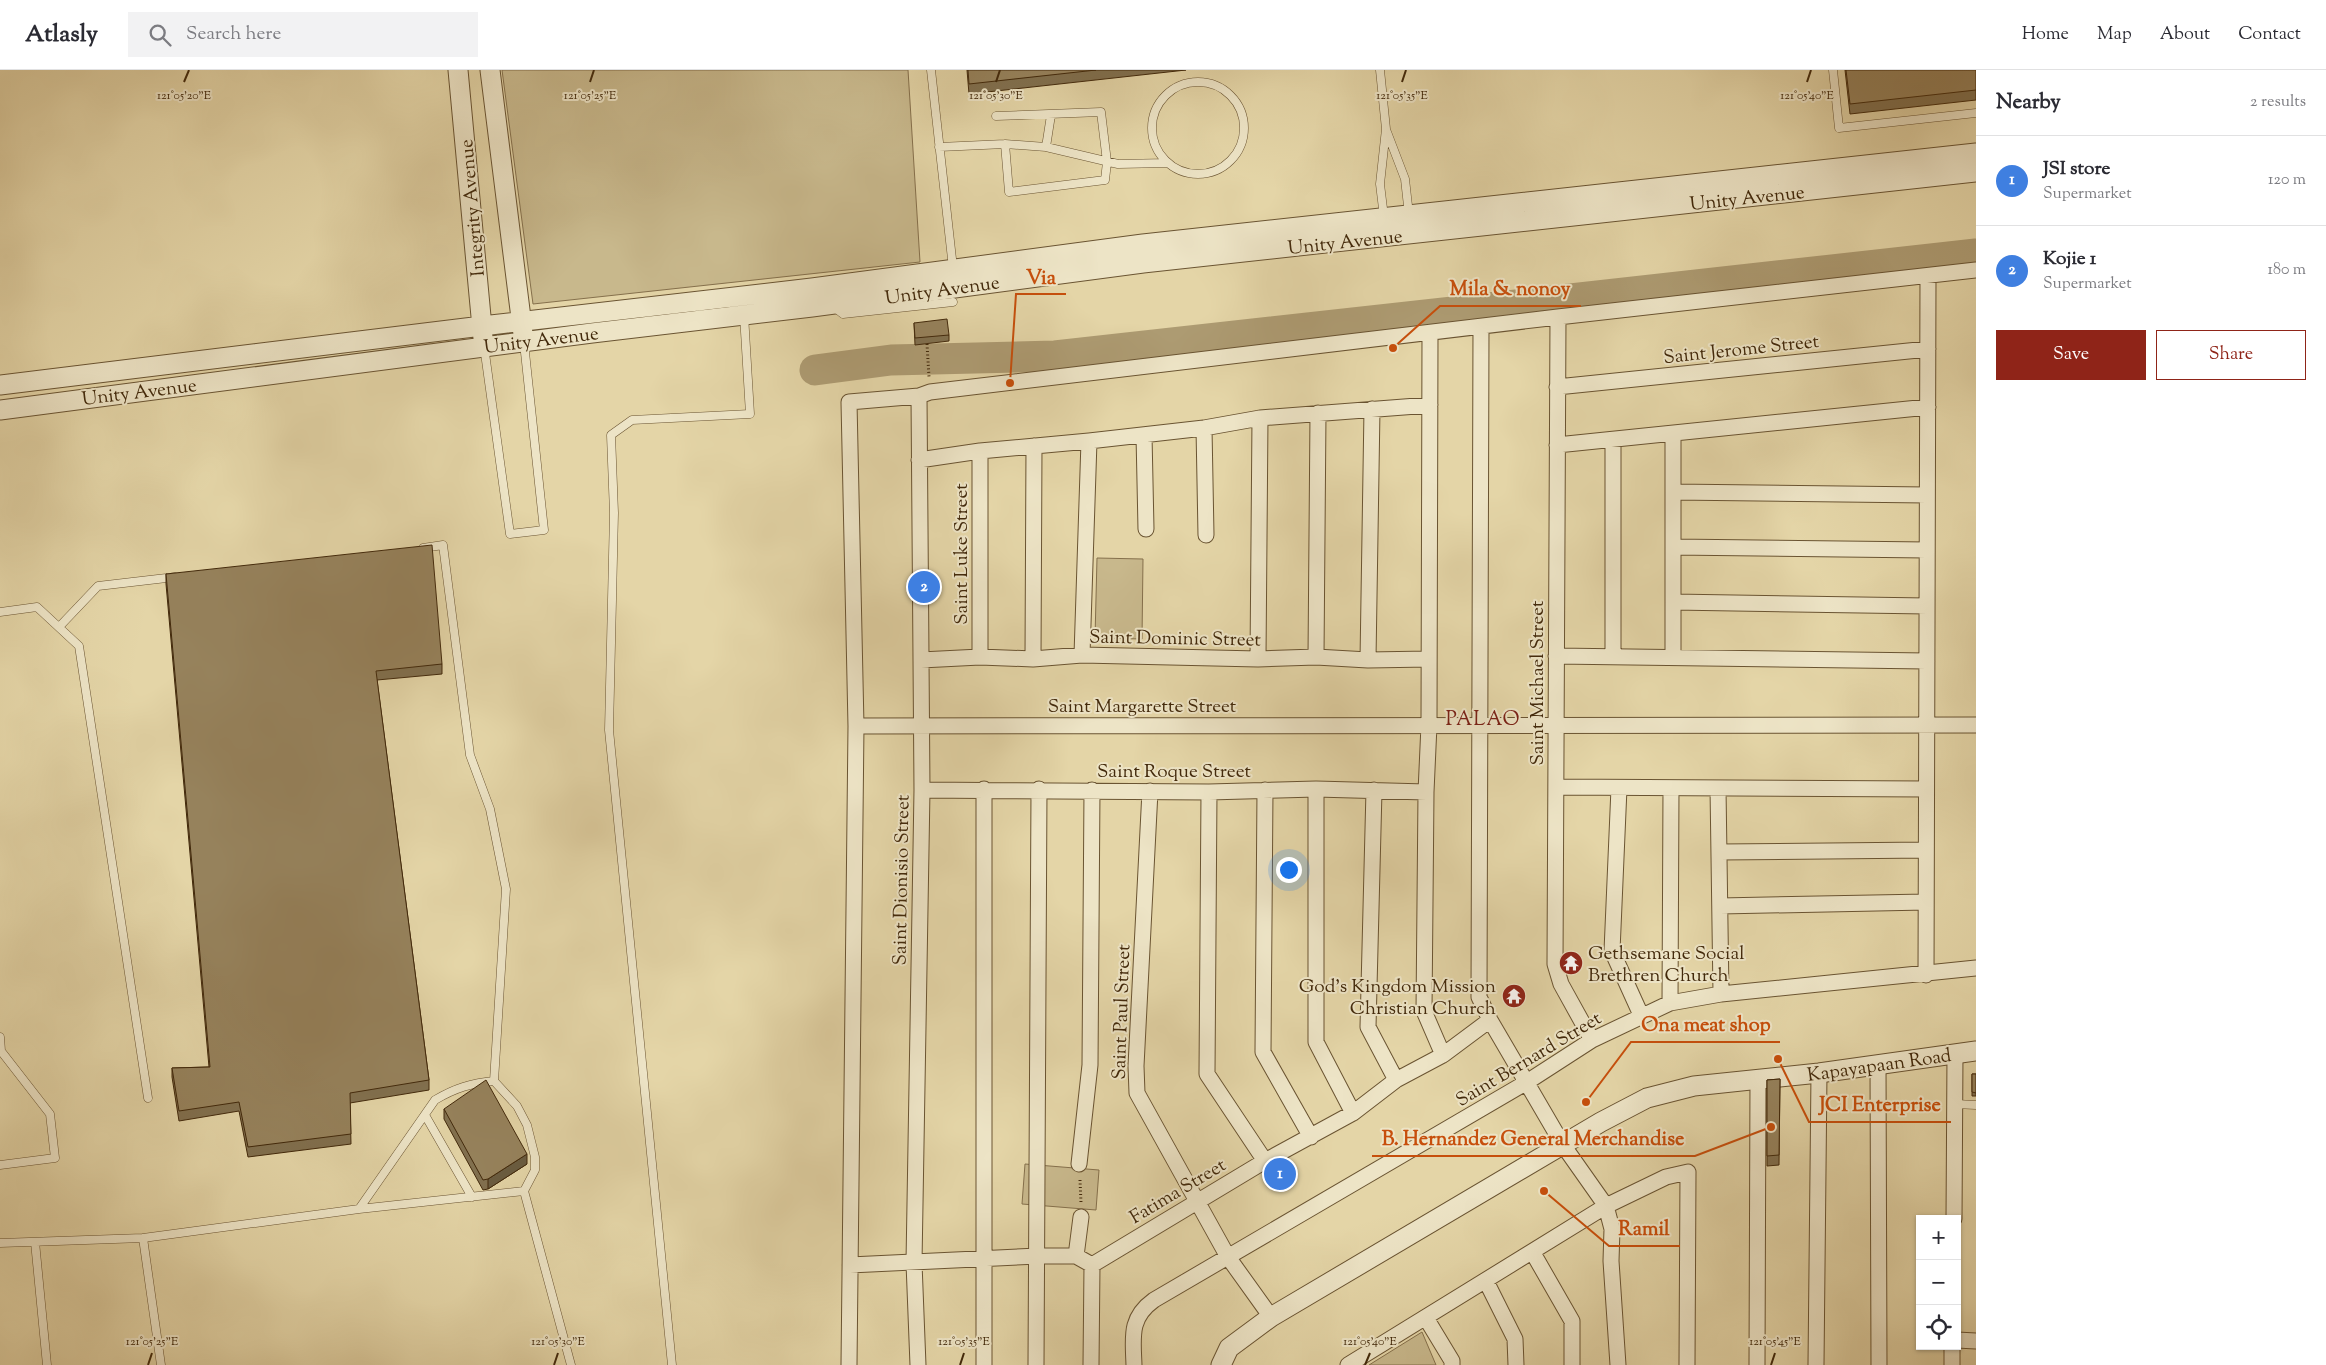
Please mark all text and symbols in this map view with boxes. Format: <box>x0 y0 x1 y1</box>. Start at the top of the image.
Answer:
search box <box>128 12 478 57</box>
text: Atlasly <box>25 18 98 52</box>
icon: search <box>146 21 174 49</box>
text: Search here <box>186 21 281 48</box>
text: Home <box>2022 22 2069 48</box>
text: Map <box>2097 22 2132 48</box>
text: About <box>2160 22 2210 48</box>
text: Contact <box>2238 22 2301 48</box>
text: 121°05'20"E <box>157 87 212 105</box>
text: 121°05'25"E <box>564 87 617 105</box>
text: 121°05'30"E <box>969 87 1023 105</box>
text: 121°05'35"E <box>1376 87 1429 105</box>
text: 121°05'40"E <box>1780 87 1834 105</box>
text: Nearby <box>1996 88 2061 118</box>
text: 2 results <box>2250 91 2306 114</box>
street label: Integrity Avenue <box>454 138 493 278</box>
text: JSI store <box>2043 156 2110 183</box>
text: 1 <box>2009 169 2015 192</box>
text: 120 m <box>2268 169 2306 192</box>
street label: Unity Avenue <box>1688 180 1806 219</box>
text: Supermarket <box>2043 183 2132 206</box>
street label: Unity Avenue <box>1286 224 1404 263</box>
text: Kojie 1 <box>2043 246 2096 273</box>
callout: Via <box>1016 259 1066 294</box>
text: 2 <box>2008 259 2016 282</box>
text: 180 m <box>2267 259 2306 282</box>
text: Via <box>1026 265 1057 294</box>
street label: Unity Avenue <box>883 270 1002 313</box>
callout: Mila & nonoy <box>1440 271 1581 306</box>
text: Supermarket <box>2043 273 2132 296</box>
text: Mila & nonoy <box>1450 276 1570 305</box>
street label: Unity Avenue <box>482 321 600 362</box>
street label: Saint Jerome Street <box>1662 329 1821 372</box>
button: Save <box>1996 330 2146 380</box>
button: Share <box>2156 330 2306 380</box>
street label: Unity Avenue <box>80 373 198 414</box>
street label: Saint Luke Street <box>949 483 976 625</box>
pin: 2 <box>908 568 940 606</box>
street label: Saint Michael Street <box>1525 600 1552 766</box>
street label: Saint Dominic Street <box>1089 625 1262 655</box>
street label: Saint Margarette Street <box>1048 694 1237 721</box>
district label: PALAO <box>1445 706 1521 735</box>
street label: Saint Roque Street <box>1097 759 1251 786</box>
street label: Saint Dionisio Street <box>888 794 917 966</box>
your location <box>1276 857 1302 883</box>
place label: Gethsemane Social Brethren Church <box>1588 941 1744 990</box>
street label: Saint Paul Street <box>1107 943 1138 1080</box>
temple icon: Gethsemane Social Brethren Church <box>1558 950 1584 976</box>
place label: God's Kingdom Mission Christian Church <box>1299 974 1496 1023</box>
temple icon: God's Kingdom Mission Christian Church <box>1501 983 1527 1009</box>
street label: Saint Bernard Street <box>1451 1006 1608 1114</box>
callout: Ona meat shop <box>1631 1007 1780 1042</box>
text: Ona meat shop <box>1641 1012 1771 1041</box>
street label: Kapayapaan Road <box>1805 1043 1954 1090</box>
callout: JCI Enterprise <box>1809 1087 1951 1122</box>
text: JCI Enterprise <box>1817 1092 1941 1121</box>
callout: B. Hernandez General Merchandise <box>1372 1121 1695 1156</box>
text: B. Hernandez General Merchandise <box>1382 1126 1684 1155</box>
street label: Fatima Street <box>1125 1152 1232 1232</box>
pin: 1 <box>1264 1155 1296 1193</box>
callout: Ramil <box>1609 1211 1680 1246</box>
map controls <box>1916 1215 1961 1350</box>
button: + <box>1916 1215 1961 1260</box>
text: Ramil <box>1618 1216 1670 1245</box>
button: − <box>1916 1260 1961 1305</box>
button: locate <box>1916 1305 1961 1350</box>
text: 121°05'25"E <box>126 1333 179 1351</box>
text: 121°05'30"E <box>531 1333 585 1351</box>
text: 121°05'35"E <box>938 1333 991 1351</box>
text: 121°05'40"E <box>1343 1333 1397 1351</box>
text: 121°05'45"E <box>1749 1333 1802 1351</box>

